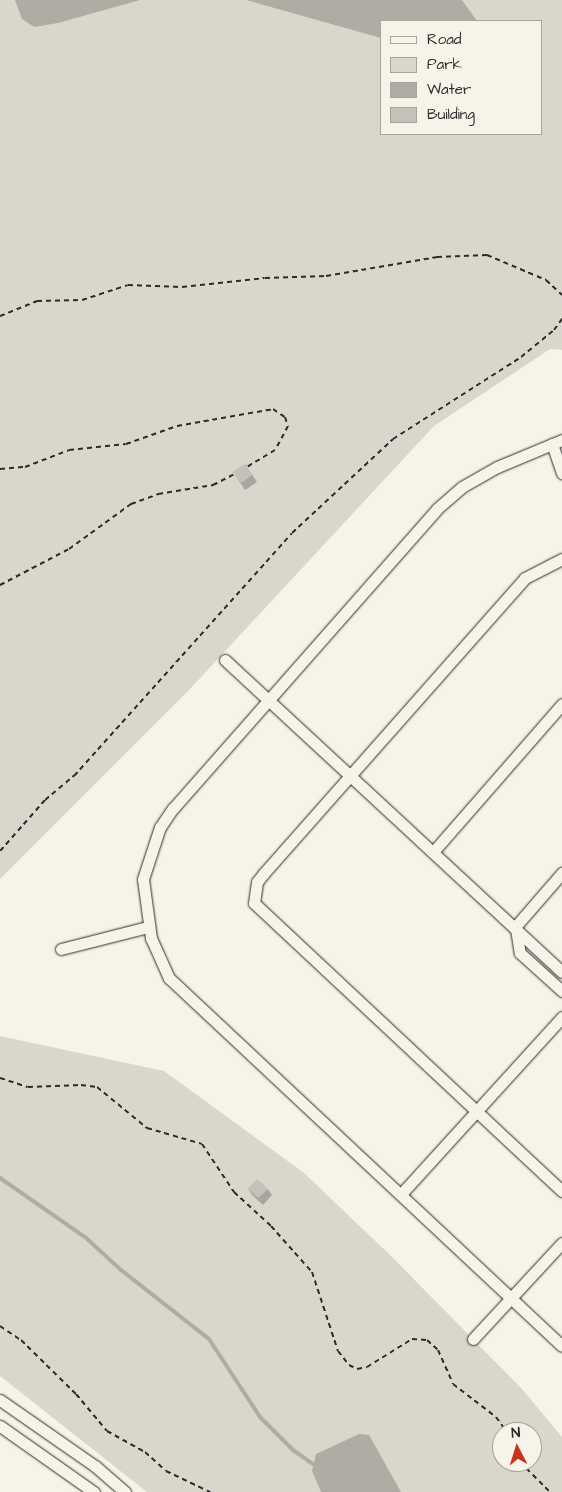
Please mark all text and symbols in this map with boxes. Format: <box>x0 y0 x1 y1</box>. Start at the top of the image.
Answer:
legend <box>380 20 542 135</box>
text: Road <box>427 29 461 50</box>
text: Park <box>427 54 462 75</box>
text: Water <box>427 79 471 100</box>
text: Building <box>427 104 475 125</box>
north arrow <box>492 1422 542 1472</box>
text: N <box>511 1423 521 1443</box>

